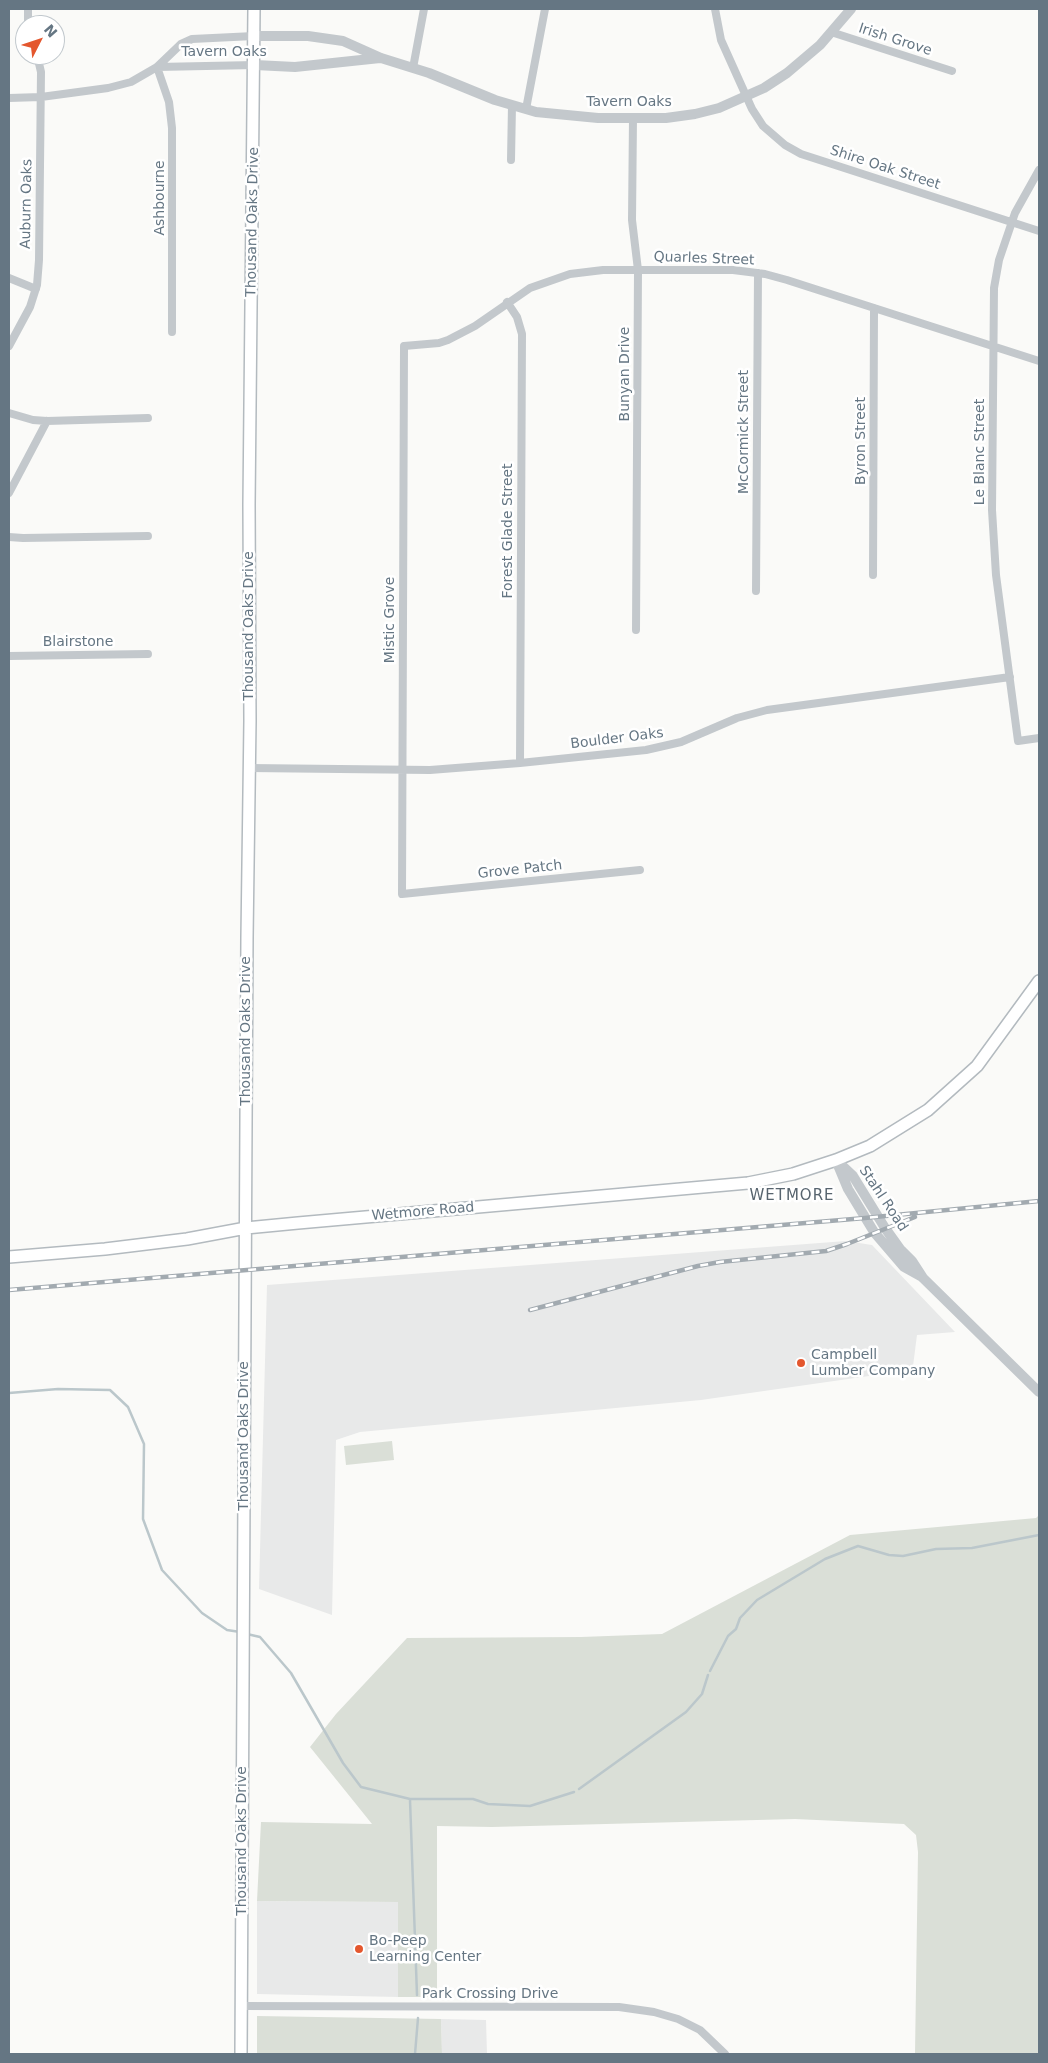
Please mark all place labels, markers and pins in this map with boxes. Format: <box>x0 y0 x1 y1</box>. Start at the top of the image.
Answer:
place label: Campbell Lumber Company <box>811 1347 935 1380</box>
marker: Campbell Lumber Company <box>795 1357 807 1369</box>
place label: Bo-Peep Learning Center <box>369 1933 481 1965</box>
marker: Bo-Peep Learning Center <box>353 1943 365 1955</box>

